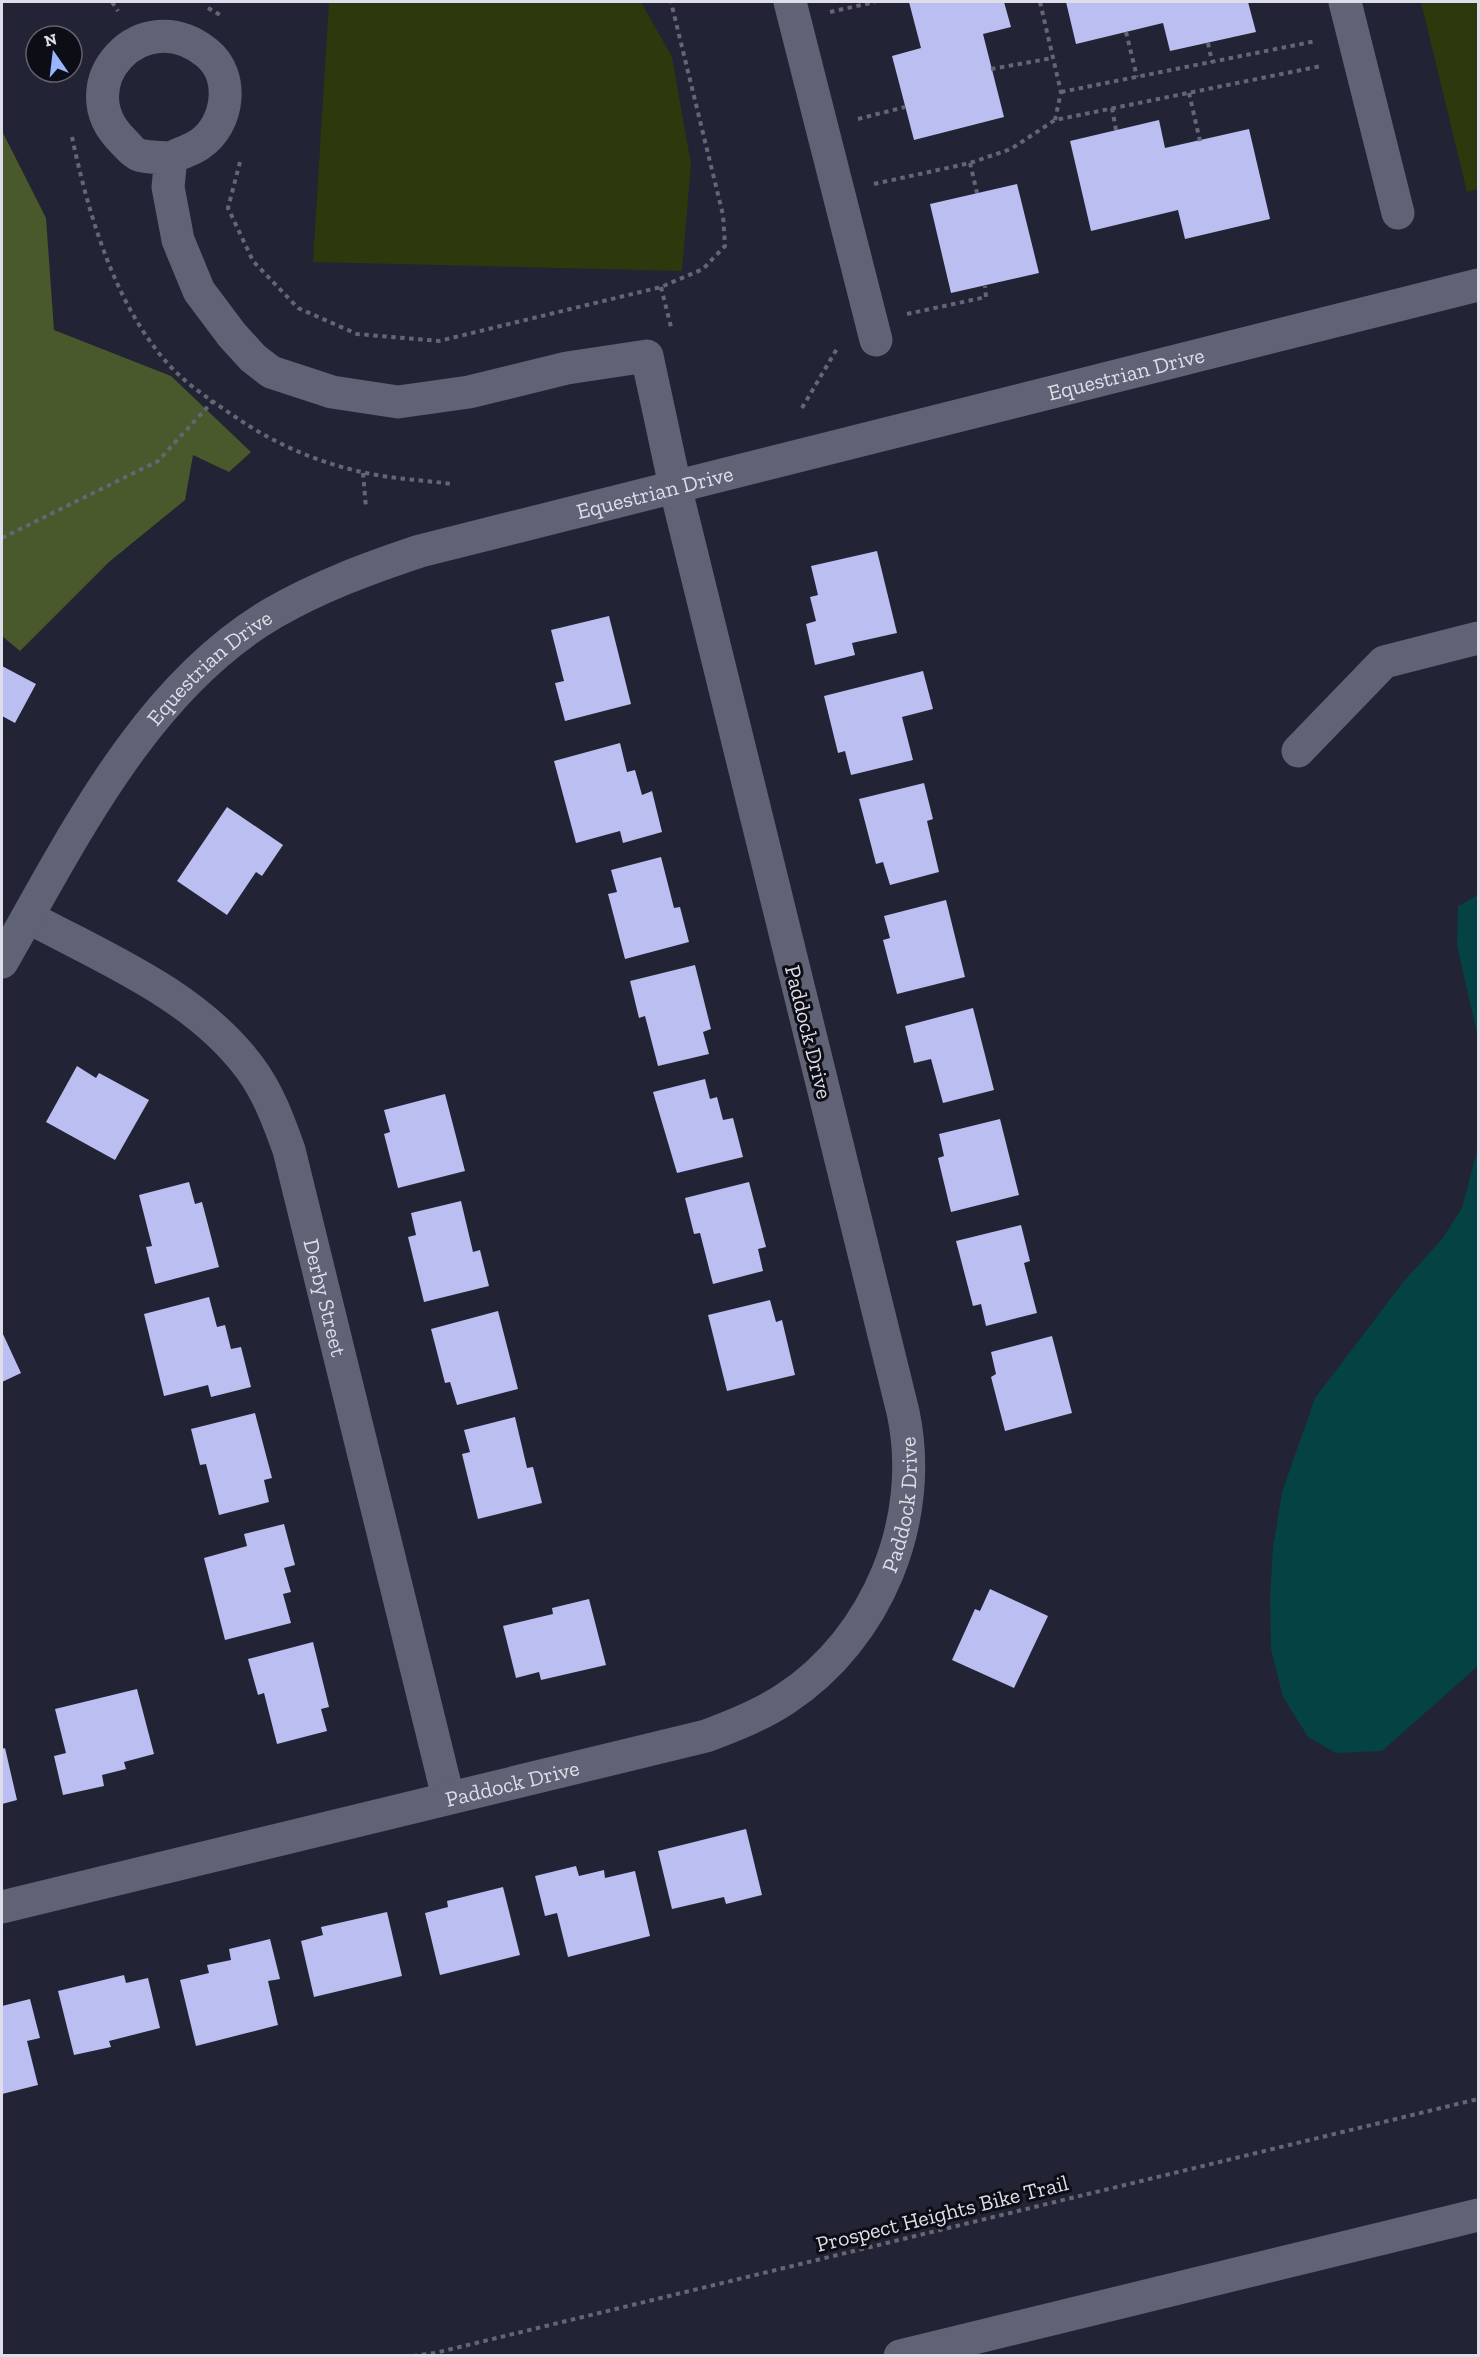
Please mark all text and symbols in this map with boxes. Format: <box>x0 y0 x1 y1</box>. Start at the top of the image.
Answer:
north arrow <box>24 24 84 84</box>
text: N <box>42 29 59 51</box>
street label: Equestrian Drive <box>1045 341 1207 407</box>
street label: Equestrian Drive <box>574 460 736 525</box>
street label: Equestrian Drive <box>141 604 277 731</box>
street label: Paddock Drive <box>779 962 838 1102</box>
street label: Derby Street <box>297 1236 352 1360</box>
street label: Paddock Drive <box>876 1436 923 1576</box>
street label: Paddock Drive <box>443 1754 582 1813</box>
street label: Prospect Heights Bike Trail <box>813 2169 1071 2258</box>

